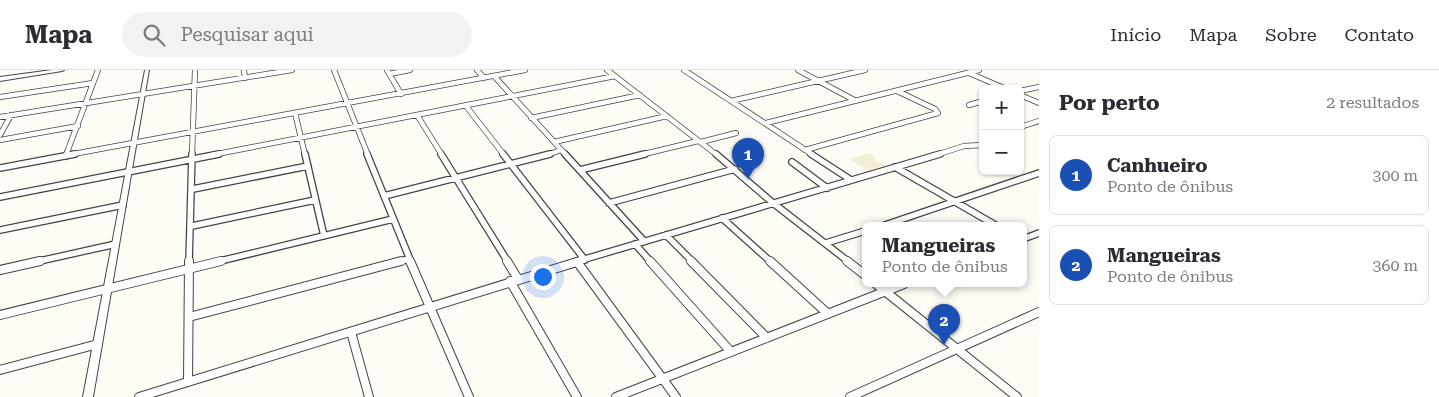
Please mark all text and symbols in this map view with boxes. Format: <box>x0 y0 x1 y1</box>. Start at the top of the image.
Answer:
search box <box>122 12 472 57</box>
text: Mapa <box>25 21 92 49</box>
icon: search <box>140 21 168 49</box>
text: Pesquisar aqui <box>180 23 314 46</box>
text: Início <box>1110 24 1161 45</box>
text: Mapa <box>1189 24 1237 45</box>
text: Sobre <box>1265 24 1317 45</box>
text: Contato <box>1345 24 1414 45</box>
map controls <box>979 85 1024 175</box>
button: + <box>979 85 1024 130</box>
text: Por perto <box>1059 91 1160 115</box>
text: 2 resultados <box>1326 93 1419 112</box>
button: − <box>979 130 1024 175</box>
pin: 1 <box>732 138 764 179</box>
text: Canhueiro <box>1107 154 1208 177</box>
text: 1 <box>1072 166 1080 185</box>
text: 300 m <box>1372 166 1418 185</box>
text: Ponto de ônibus <box>1107 177 1233 196</box>
popup <box>862 222 1027 287</box>
text: Mangueiras <box>881 234 995 257</box>
text: Mangueiras <box>1107 244 1221 267</box>
text: 2 <box>1072 256 1080 275</box>
text: 360 m <box>1372 256 1418 275</box>
text: Ponto de ônibus <box>881 257 1008 276</box>
your location <box>530 264 556 290</box>
text: Ponto de ônibus <box>1107 267 1233 286</box>
pin: 2 <box>928 304 960 345</box>

